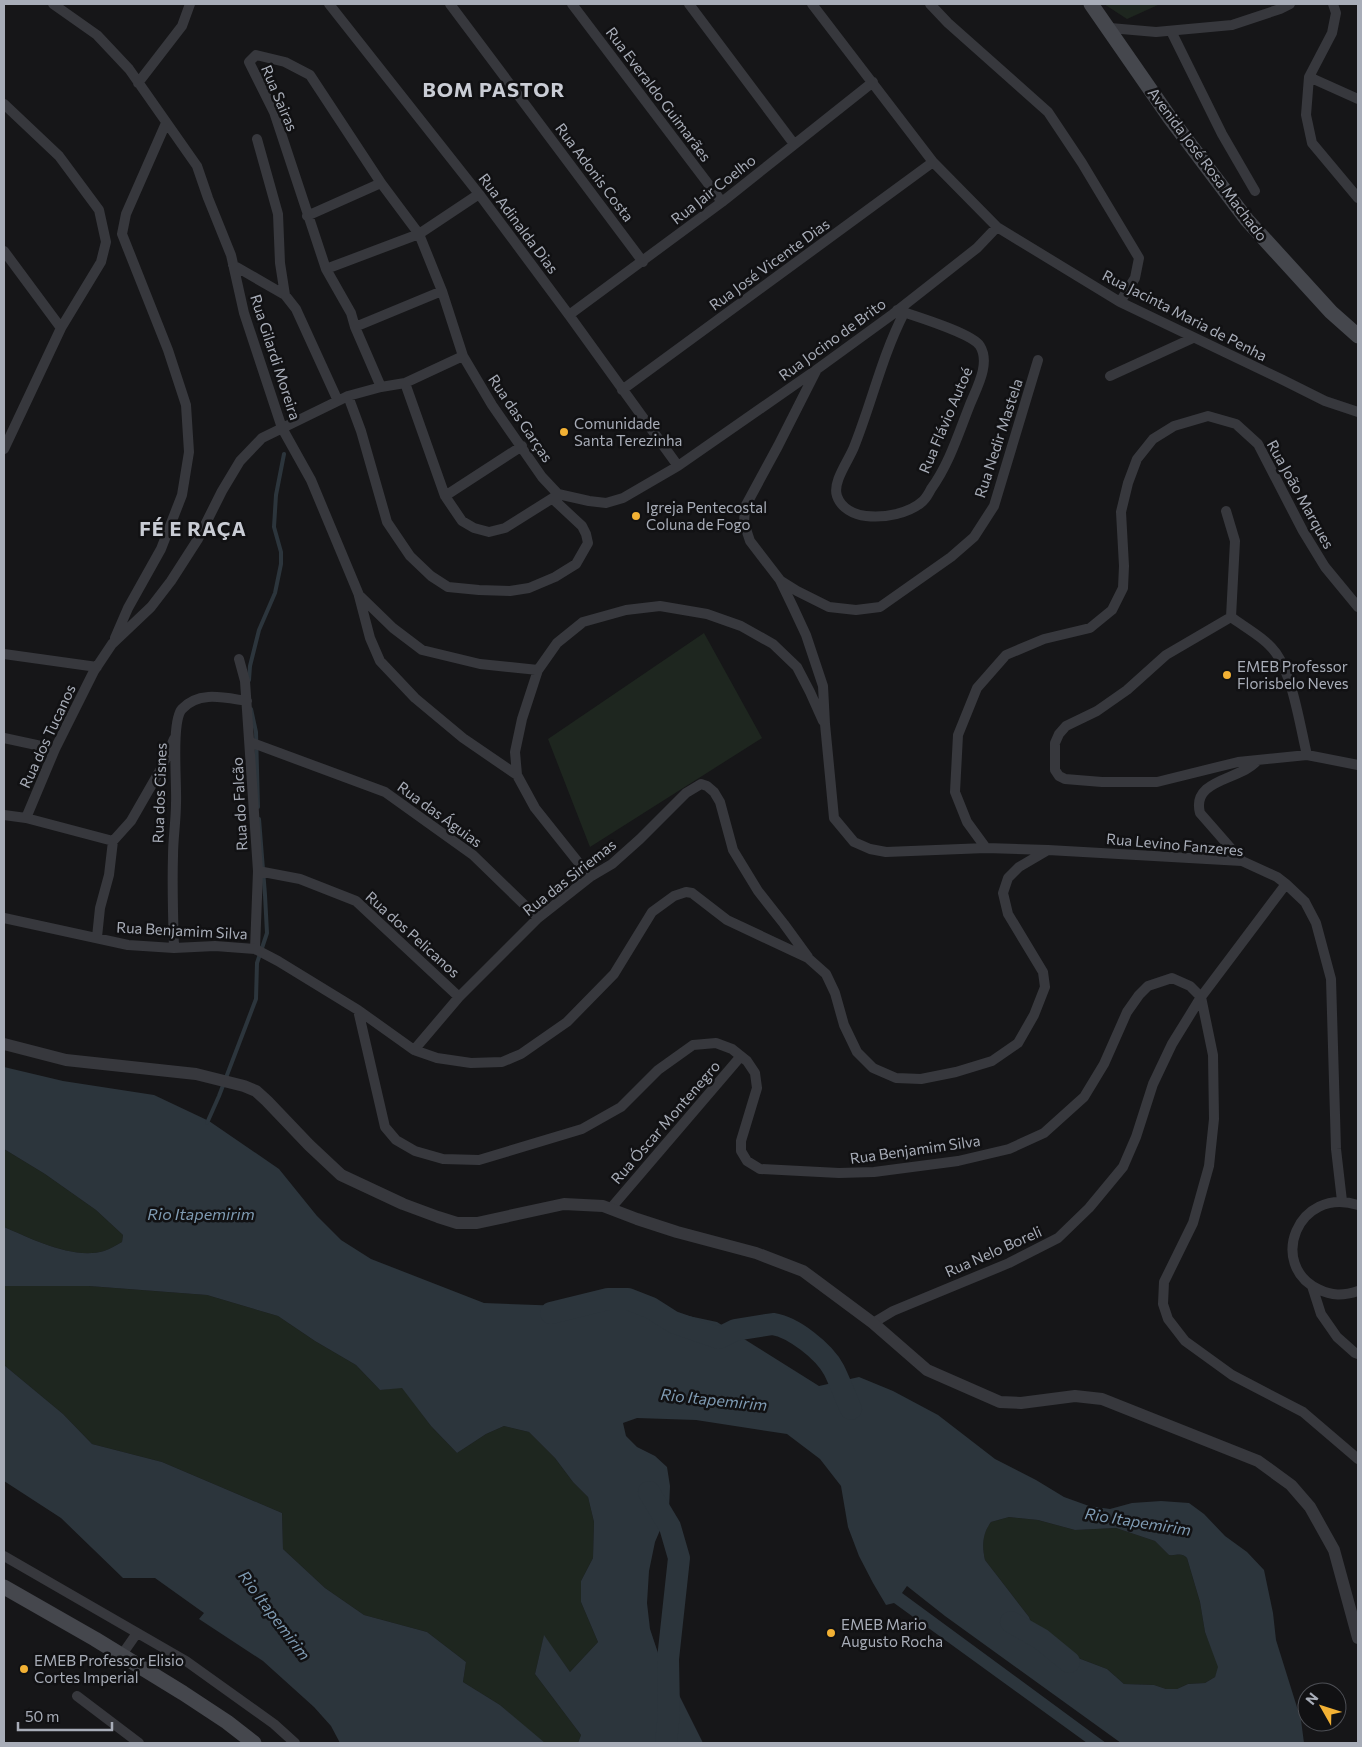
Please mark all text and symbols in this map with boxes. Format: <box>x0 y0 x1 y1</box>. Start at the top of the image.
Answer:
street label: Rua Everaldo Guimarães <box>603 23 716 165</box>
street label: Rua Sairas <box>258 62 302 134</box>
district label: BOM PASTOR <box>423 77 565 101</box>
street label: Avenida José Rosa Machado <box>1144 84 1272 244</box>
street label: Rua Adonis Costa <box>552 119 638 225</box>
street label: Rua Jair Coelho <box>667 150 759 228</box>
street label: Rua Adinalda Dias <box>475 169 563 277</box>
street label: Rua José Vicente Dias <box>705 214 833 314</box>
street label: Rua Jacinta Maria de Penha <box>1100 266 1270 364</box>
street label: Rua Gilardi Moreira <box>247 292 305 422</box>
street label: Rua Jocino de Brito <box>775 294 889 384</box>
street label: Rua Flávio Autoé <box>914 364 976 476</box>
street label: Rua das Garças <box>485 371 557 465</box>
street label: Rua Nedir Mastela <box>970 376 1026 500</box>
place label: Comunidade Santa Terezinha <box>574 414 682 449</box>
marker: Comunidade Santa Terezinha <box>558 426 570 438</box>
street label: Rua João Marques <box>1264 436 1338 552</box>
place label: Igreja Pentecostal Coluna de Fogo <box>646 498 767 533</box>
marker: Igreja Pentecostal Coluna de Fogo <box>630 510 642 522</box>
district label: FÉ E RAÇA <box>139 516 247 540</box>
place label: EMEB Professor Florisbelo Neves <box>1237 657 1349 692</box>
marker: EMEB Professor Florisbelo Neves <box>1221 669 1233 681</box>
street label: Rua dos Tucanos <box>15 681 79 791</box>
street label: Rua dos Cisnes <box>148 742 170 844</box>
street label: Rua do Falcão <box>228 757 250 851</box>
street label: Rua das Águias <box>394 776 487 851</box>
street label: Rua Levino Fanzeres <box>1106 829 1245 859</box>
street label: Rua das Siriemas <box>519 835 619 919</box>
street label: Rua dos Pelicanos <box>362 887 464 981</box>
street label: Rua Benjamim Silva <box>116 918 248 942</box>
street label: Rua Óscar Montenegro <box>606 1056 723 1187</box>
street label: Rua Benjamim Silva <box>849 1131 981 1167</box>
water label: Rio Itapemirim <box>147 1204 255 1223</box>
street label: Rua Nelo Boreli <box>942 1222 1044 1280</box>
water label: Rio Itapemirim <box>660 1384 768 1414</box>
water label: Rio Itapemirim <box>1084 1503 1193 1539</box>
water label: Rio Itapemirim <box>235 1566 315 1664</box>
place label: EMEB Mario Augusto Rocha <box>841 1615 943 1650</box>
marker: EMEB Mario Augusto Rocha <box>825 1627 837 1639</box>
place label: EMEB Professor Elisio Cortes Imperial <box>34 1651 184 1686</box>
marker: EMEB Professor Elisio Cortes Imperial <box>18 1663 30 1675</box>
north arrow <box>1297 1682 1347 1732</box>
text: N <box>1302 1689 1321 1708</box>
scale bar <box>18 1700 111 1732</box>
text: 50 m <box>25 1707 59 1725</box>

